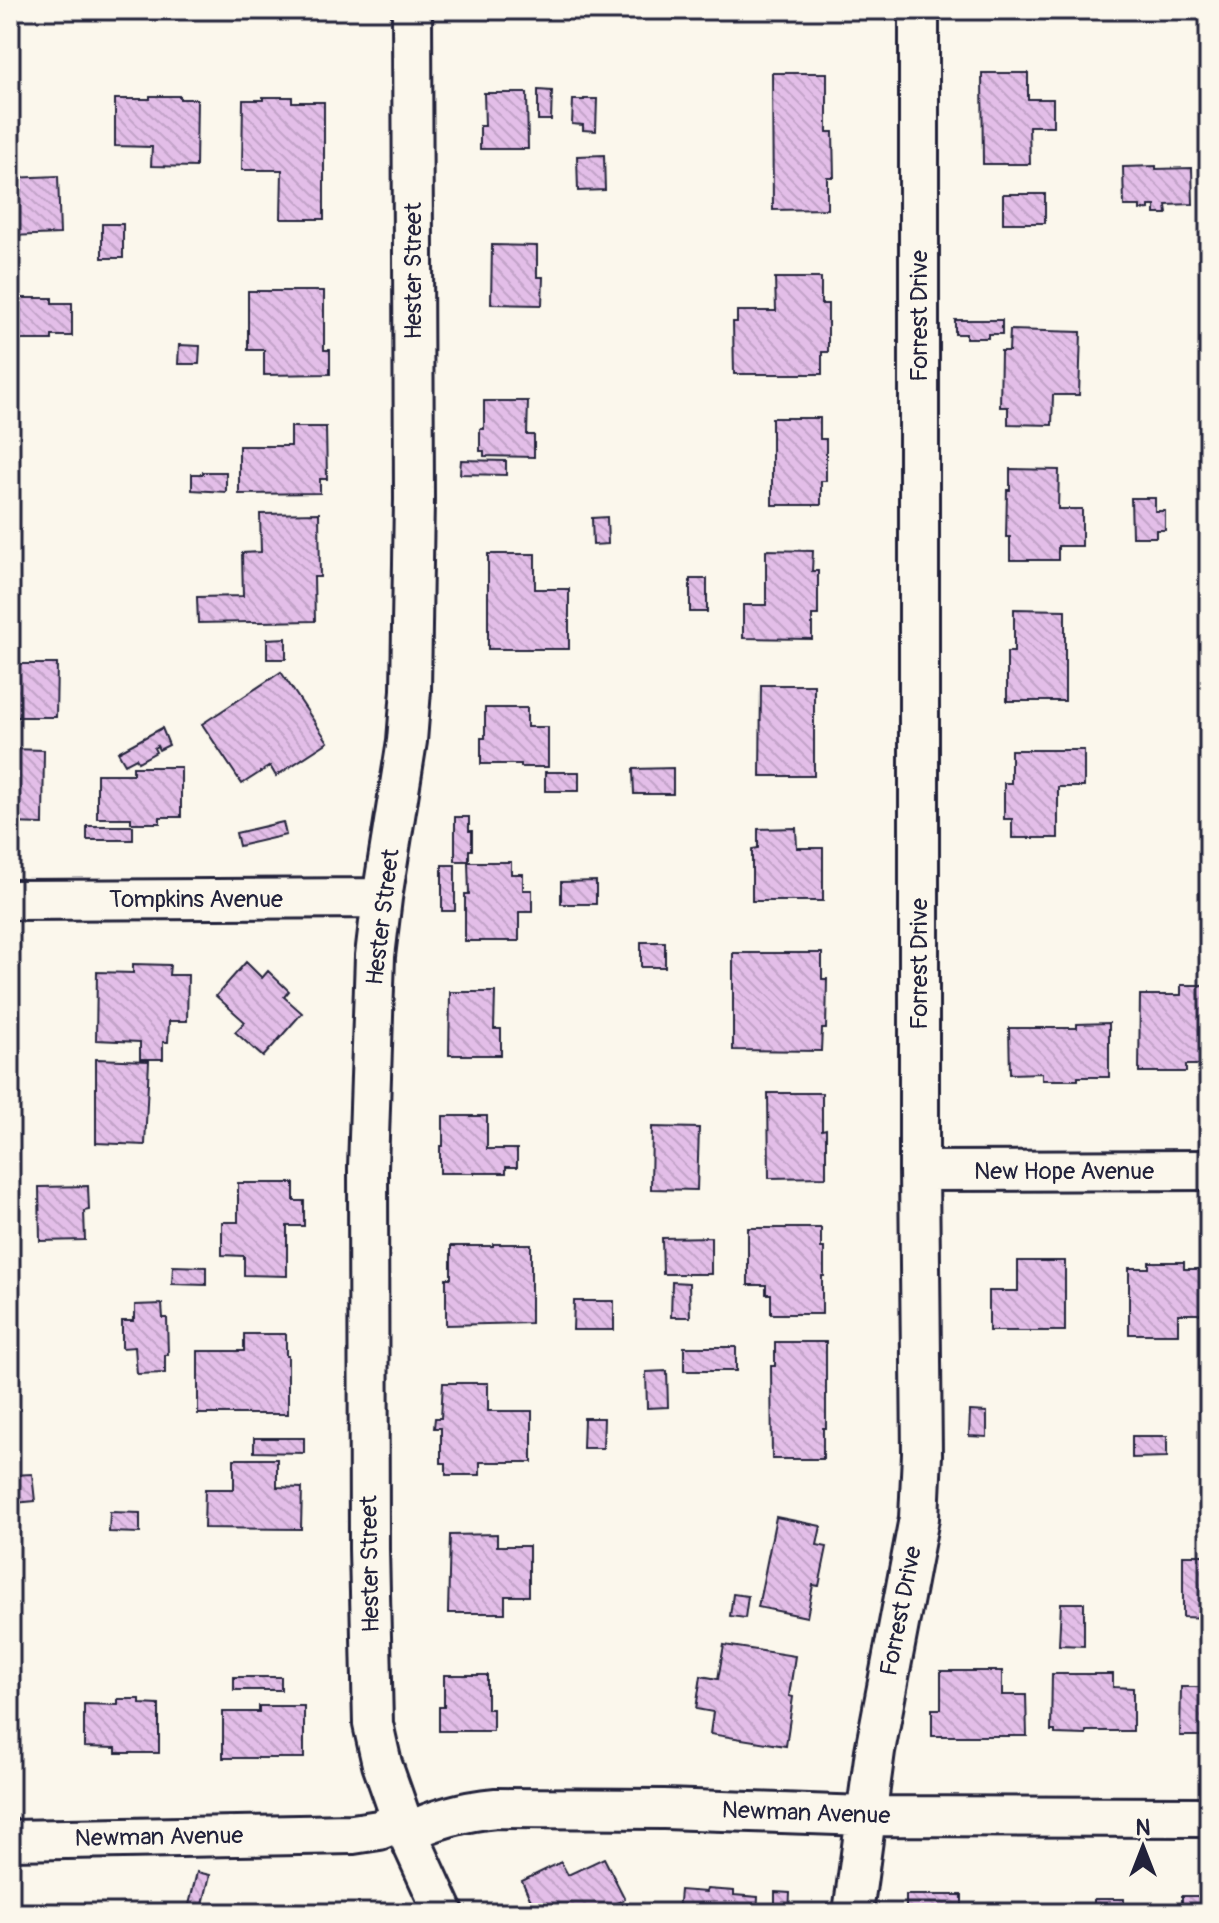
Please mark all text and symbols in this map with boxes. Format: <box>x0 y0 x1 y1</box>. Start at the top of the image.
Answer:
street label: Hester Street <box>399 202 428 340</box>
street label: Forrest Drive <box>905 250 934 382</box>
street label: Hester Street <box>360 847 406 987</box>
street label: Tompkins Avenue <box>109 885 283 914</box>
street label: Forrest Drive <box>905 898 934 1030</box>
street label: New Hope Avenue <box>974 1157 1154 1186</box>
street label: Hester Street <box>354 1495 386 1633</box>
street label: Forrest Drive <box>874 1544 928 1678</box>
street label: Newman Avenue <box>721 1796 891 1830</box>
north arrow <box>1103 1807 1183 1887</box>
text: N <box>1136 1814 1151 1842</box>
street label: Newman Avenue <box>74 1821 244 1853</box>

